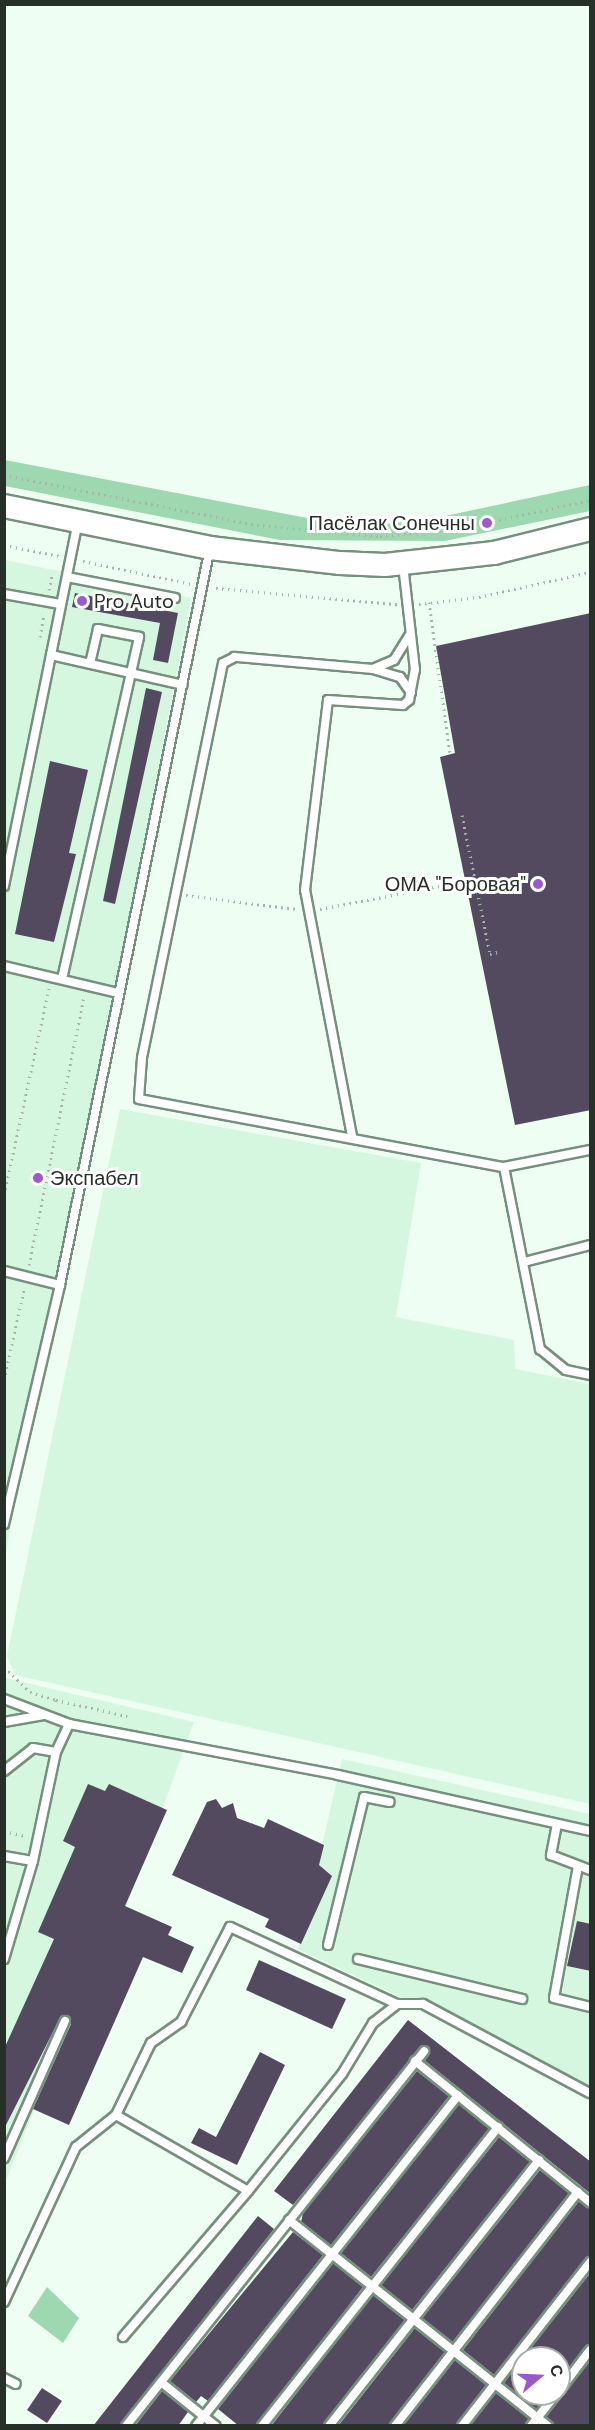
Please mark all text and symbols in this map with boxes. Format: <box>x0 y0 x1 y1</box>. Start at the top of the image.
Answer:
place label: Пасёлак Сонечны <box>309 511 475 535</box>
marker: Пасёлак Сонечны <box>480 516 494 530</box>
place label: Pro Auto <box>94 589 174 613</box>
marker: Pro Auto <box>75 594 89 608</box>
place label: ОМА "Боровая" <box>385 872 526 896</box>
marker: ОМА "Боровая" <box>531 877 545 891</box>
place label: Экспабел <box>50 1166 139 1190</box>
marker: Экспабел <box>31 1171 45 1185</box>
north arrow <box>511 2346 571 2406</box>
text: С <box>545 2362 568 2380</box>

